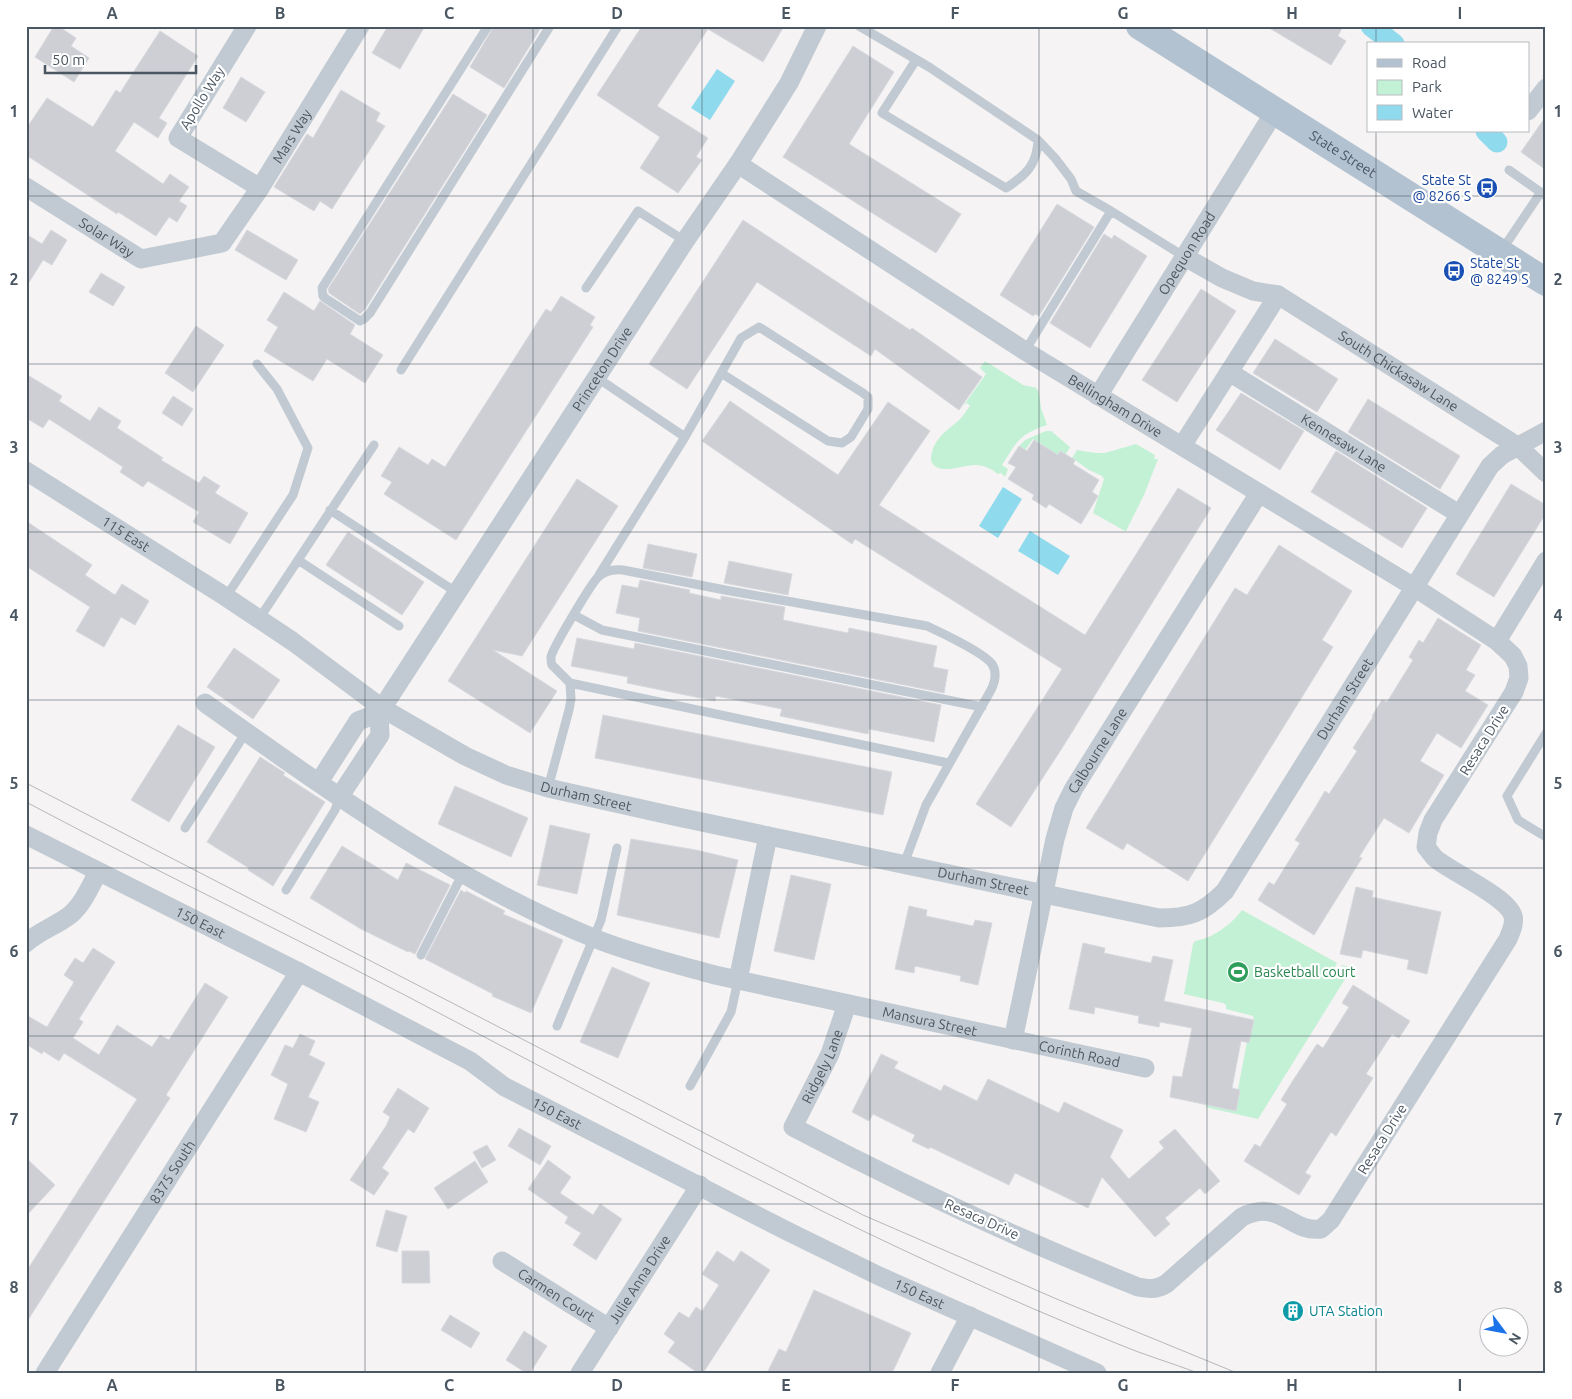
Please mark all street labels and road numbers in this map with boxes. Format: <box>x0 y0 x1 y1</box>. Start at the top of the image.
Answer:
street label: Apollo Way <box>176 64 228 132</box>
street label: Mars Way <box>269 106 315 166</box>
street label: State Street <box>1307 127 1380 181</box>
street label: Opequon Road <box>1155 209 1218 298</box>
street label: Solar Way <box>76 214 137 261</box>
street label: Princeton Drive <box>569 324 635 414</box>
street label: South Chickasaw Lane <box>1336 327 1461 415</box>
street label: Bellingham Drive <box>1065 371 1165 440</box>
street label: Kennesaw Lane <box>1298 411 1389 475</box>
street label: 115 East <box>99 513 153 555</box>
street label: Durham Street <box>1313 655 1376 743</box>
street label: Resaca Drive <box>1456 702 1512 778</box>
street label: Calbourne Lane <box>1065 705 1130 796</box>
street label: Durham Street <box>539 778 634 815</box>
street label: Durham Street <box>936 864 1031 899</box>
street label: 150 East <box>173 903 228 942</box>
street label: Mansura Street <box>881 1003 979 1040</box>
street label: Ridgely Lane <box>798 1027 846 1106</box>
street label: Corinth Road <box>1037 1037 1121 1070</box>
street label: 150 East <box>529 1094 585 1133</box>
street label: Resaca Drive <box>1354 1101 1410 1177</box>
street label: 8375 South <box>146 1137 198 1207</box>
street label: Resaca Drive <box>942 1195 1022 1243</box>
street label: Julie Anna Drive <box>606 1232 674 1327</box>
street label: Carmen Court <box>515 1265 598 1325</box>
street label: 150 East <box>892 1276 947 1312</box>

